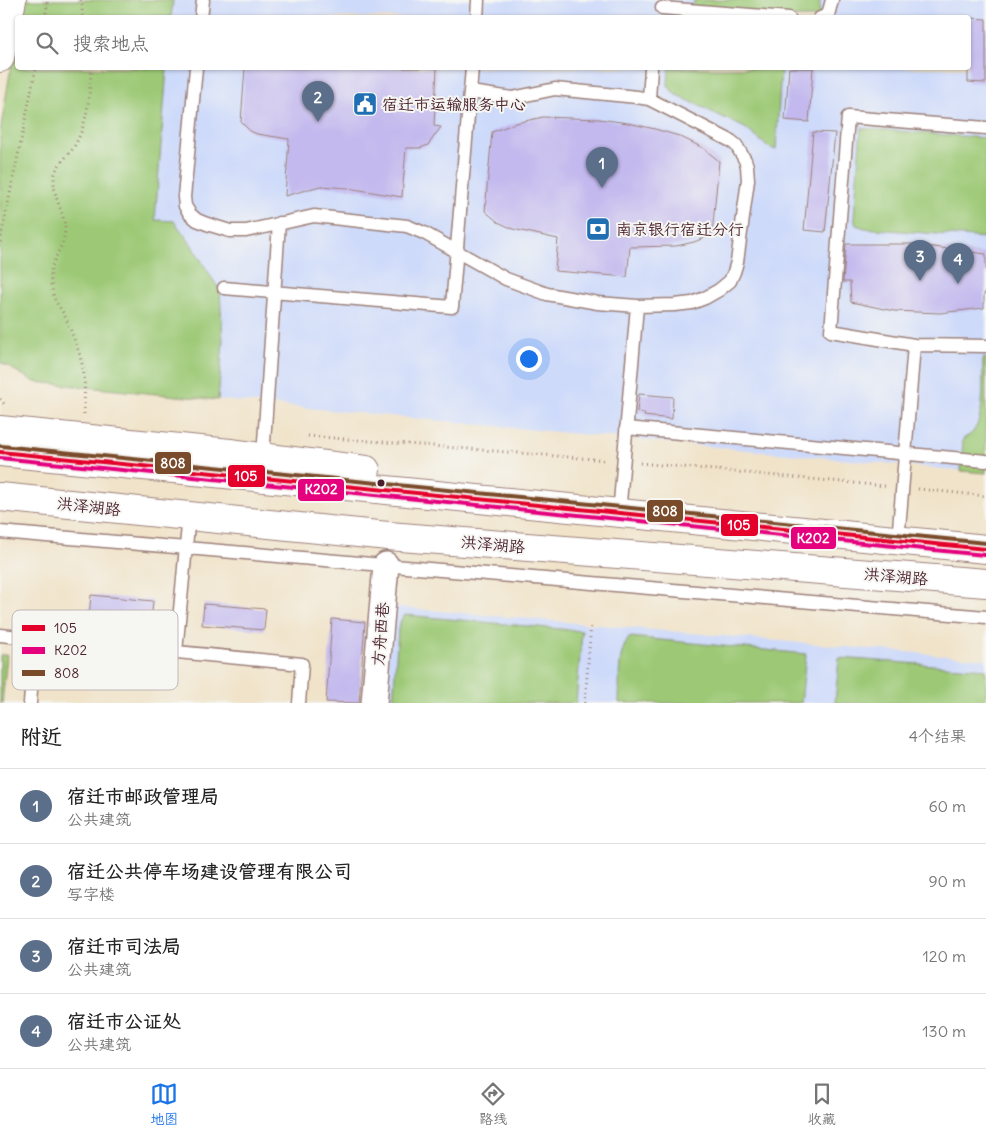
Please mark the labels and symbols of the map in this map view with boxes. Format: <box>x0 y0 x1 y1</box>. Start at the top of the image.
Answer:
pin: 2 <box>302 81 334 122</box>
public building icon: 宿迁市运输服务中心 <box>352 91 378 117</box>
place label: 宿迁市运输服务中心 <box>382 94 526 114</box>
pin: 1 <box>586 147 618 188</box>
bank icon: 南京银行宿迁分行 <box>585 216 611 242</box>
place label: 南京银行宿迁分行 <box>616 219 744 239</box>
pin: 3 <box>904 240 936 281</box>
pin: 4 <box>942 243 974 284</box>
your location <box>516 346 542 372</box>
line badge: 808 <box>154 451 192 475</box>
text: 808 <box>160 454 186 472</box>
line badge: 105 <box>227 464 266 488</box>
text: 105 <box>235 467 257 485</box>
line badge: K202 <box>297 478 345 502</box>
unlabelled marker <box>376 478 386 488</box>
text: K202 <box>304 480 338 498</box>
street label: 洪泽湖路 <box>56 493 122 519</box>
line badge: 808 <box>646 499 684 523</box>
text: 808 <box>652 502 678 520</box>
line badge: 105 <box>720 513 759 537</box>
text: 105 <box>728 516 750 534</box>
line badge: K202 <box>790 526 837 550</box>
text: K202 <box>796 529 830 547</box>
street label: 洪泽湖路 <box>460 531 526 557</box>
street label: 洪泽湖路 <box>863 563 929 589</box>
street label: 方舟西巷 <box>367 601 393 667</box>
legend <box>12 610 178 690</box>
text: 105 <box>54 619 77 637</box>
text: K202 <box>54 641 88 659</box>
text: 808 <box>54 664 79 682</box>

